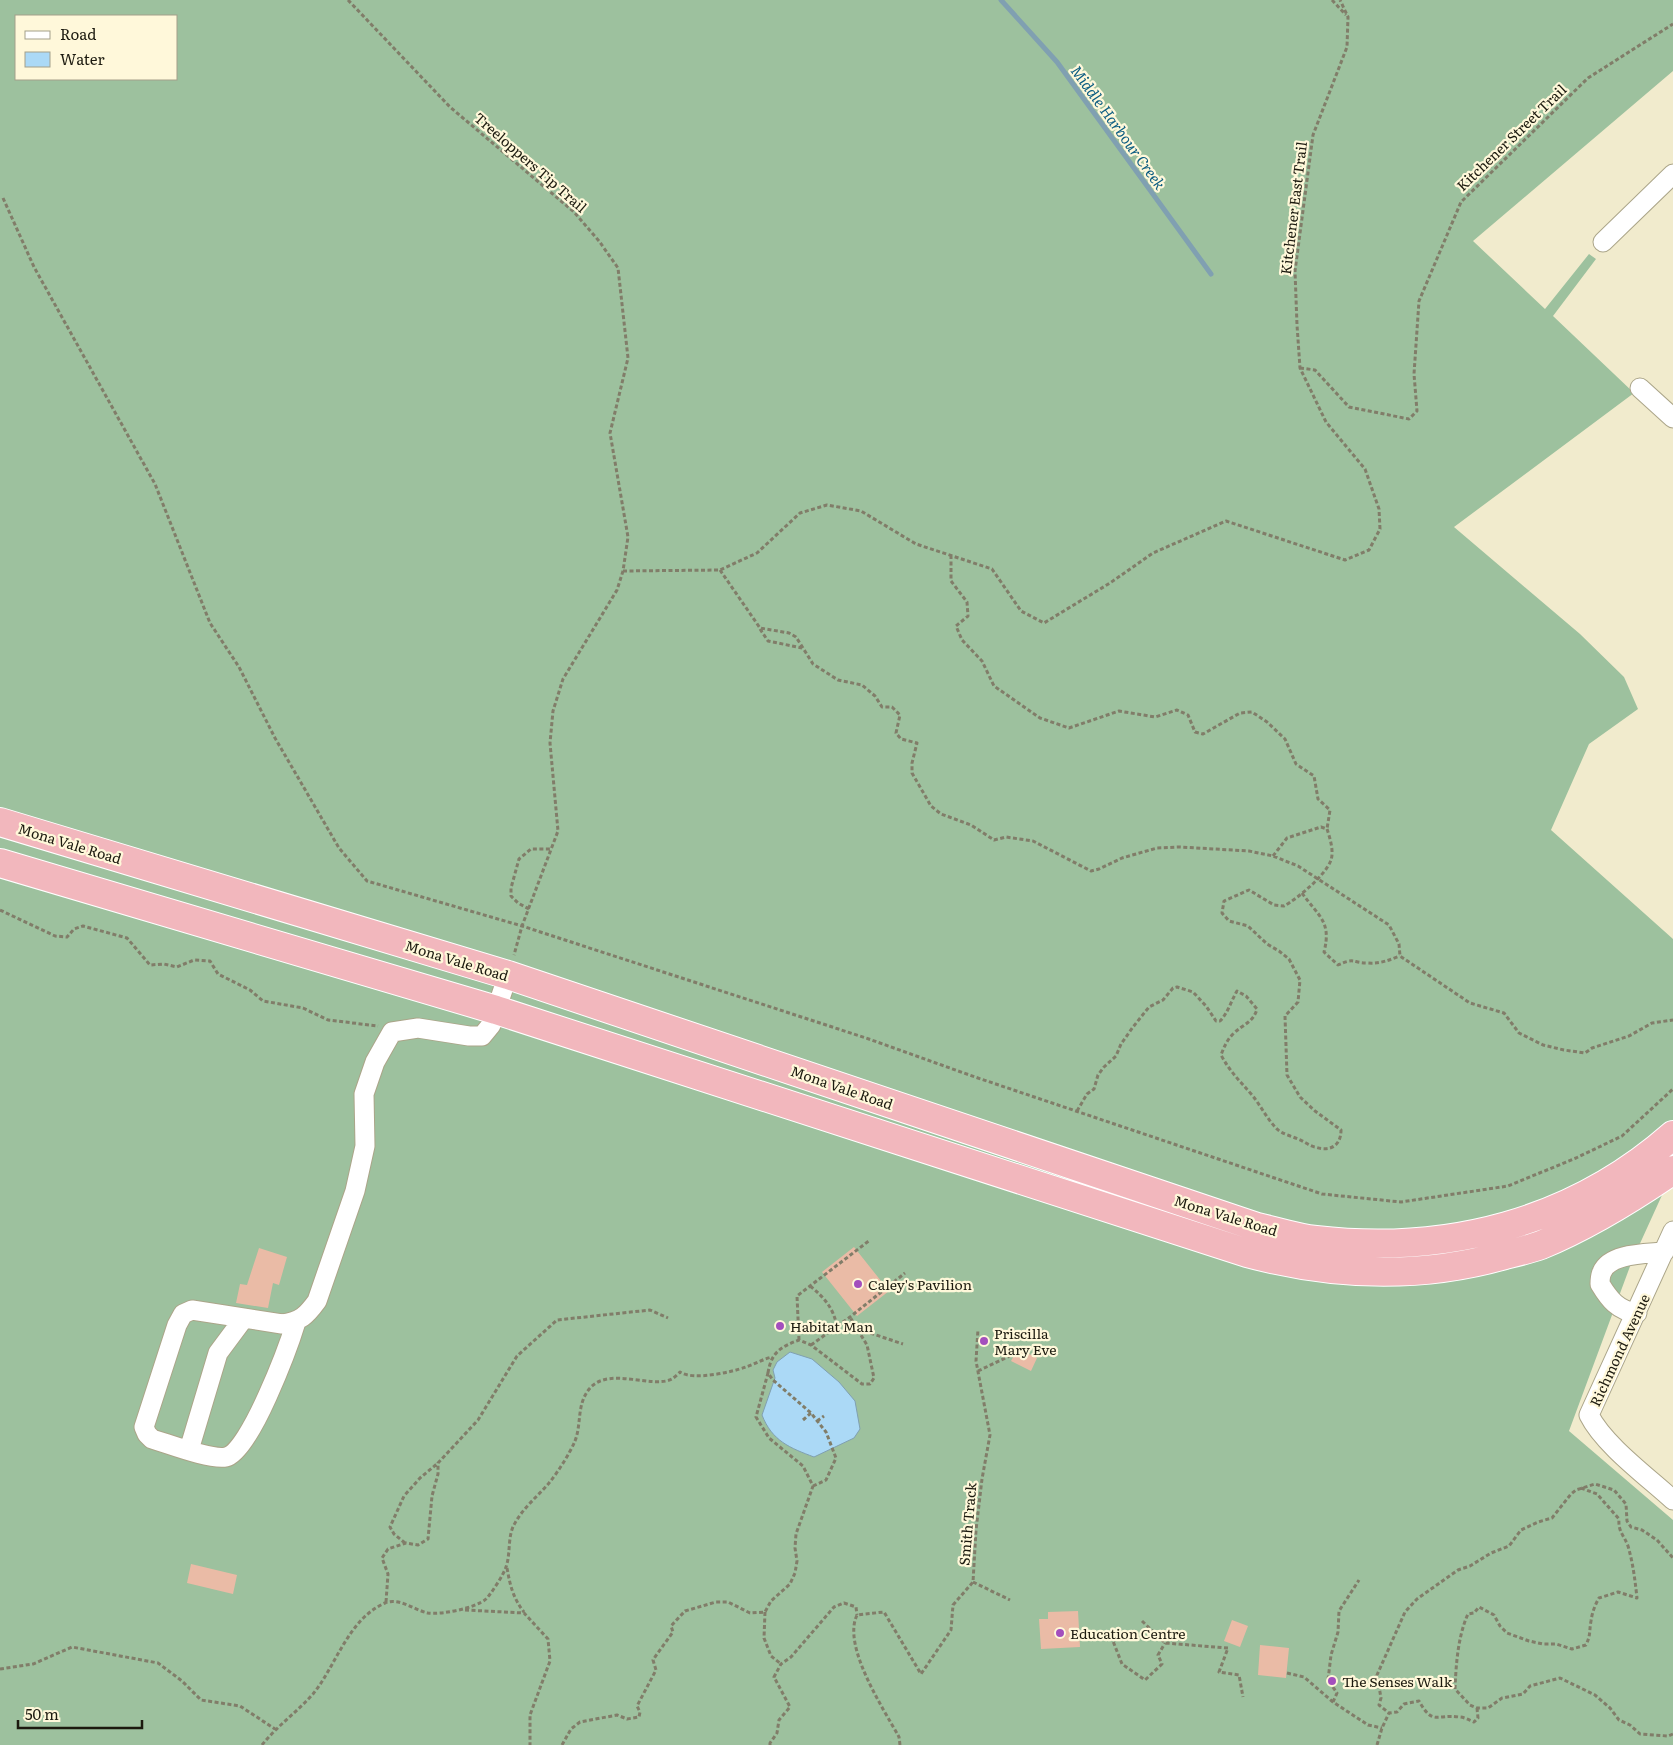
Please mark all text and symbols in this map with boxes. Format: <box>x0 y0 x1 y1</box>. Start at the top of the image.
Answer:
legend <box>15 15 178 80</box>
text: Road <box>60 22 96 45</box>
text: Water <box>60 47 105 70</box>
water label: Middle Harbour Creek <box>1066 60 1172 195</box>
street label: Kitchener Street Trail <box>1452 79 1571 195</box>
street label: Treeloppers Tip Trail <box>470 107 592 217</box>
street label: Kitchener East Trail <box>1275 140 1311 276</box>
street label: Mona Vale Road <box>16 818 124 868</box>
street label: Mona Vale Road <box>403 935 511 985</box>
street label: Mona Vale Road <box>788 1060 896 1114</box>
street label: Mona Vale Road <box>1172 1190 1280 1240</box>
place label: Caley's Pavilion <box>868 1274 972 1294</box>
marker: Caley's Pavilion <box>852 1278 864 1290</box>
street label: Richmond Avenue <box>1584 1290 1654 1410</box>
place label: Habitat Man <box>790 1316 873 1336</box>
marker: Habitat Man <box>774 1320 786 1332</box>
place label: Priscilla Mary Eve <box>994 1323 1056 1359</box>
marker: Priscilla Mary Eve <box>978 1335 990 1347</box>
street label: Smith Track <box>953 1481 981 1566</box>
place label: Education Centre <box>1070 1623 1186 1643</box>
marker: Education Centre <box>1054 1627 1066 1639</box>
place label: The Senses Walk <box>1342 1671 1453 1691</box>
marker: The Senses Walk <box>1326 1675 1338 1687</box>
scale bar <box>18 1698 141 1730</box>
text: 50 m <box>25 1702 59 1725</box>

